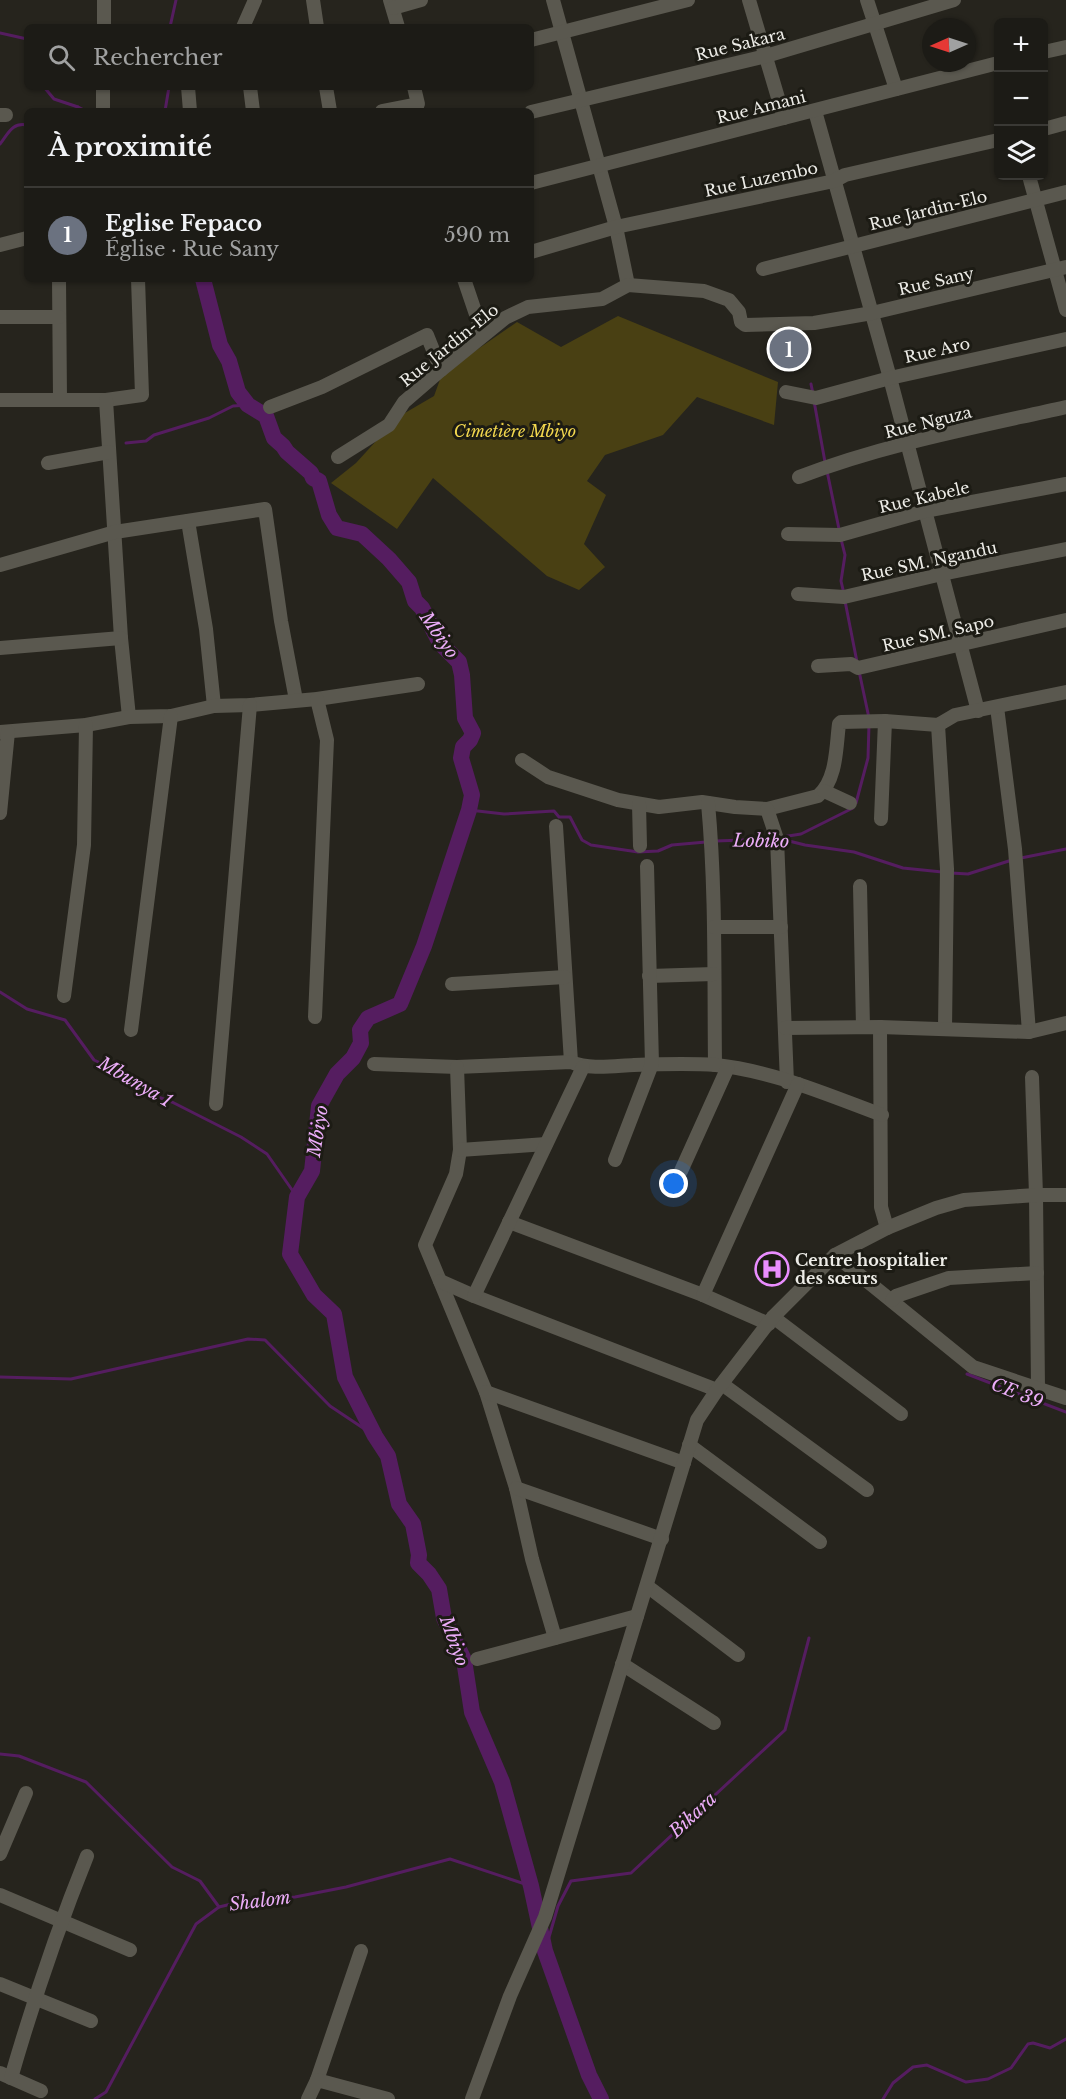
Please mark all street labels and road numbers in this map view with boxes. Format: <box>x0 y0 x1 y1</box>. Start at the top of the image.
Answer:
street label: Rue Sakara <box>693 23 787 65</box>
street label: Rue Amani <box>714 86 808 128</box>
street label: Rue Luzembo <box>702 157 820 201</box>
street label: Rue Jardin-Elo <box>867 186 989 234</box>
street label: Rue Sany <box>896 262 977 299</box>
street label: Rue Jardin-Elo <box>396 299 502 391</box>
street label: Rue Aro <box>902 333 972 367</box>
street label: Rue Nguza <box>882 401 974 442</box>
street label: Rue Kabele <box>877 477 971 517</box>
street label: Rue SM. Ngandu <box>859 537 999 585</box>
street label: Rue SM. Sapo <box>880 610 996 656</box>

